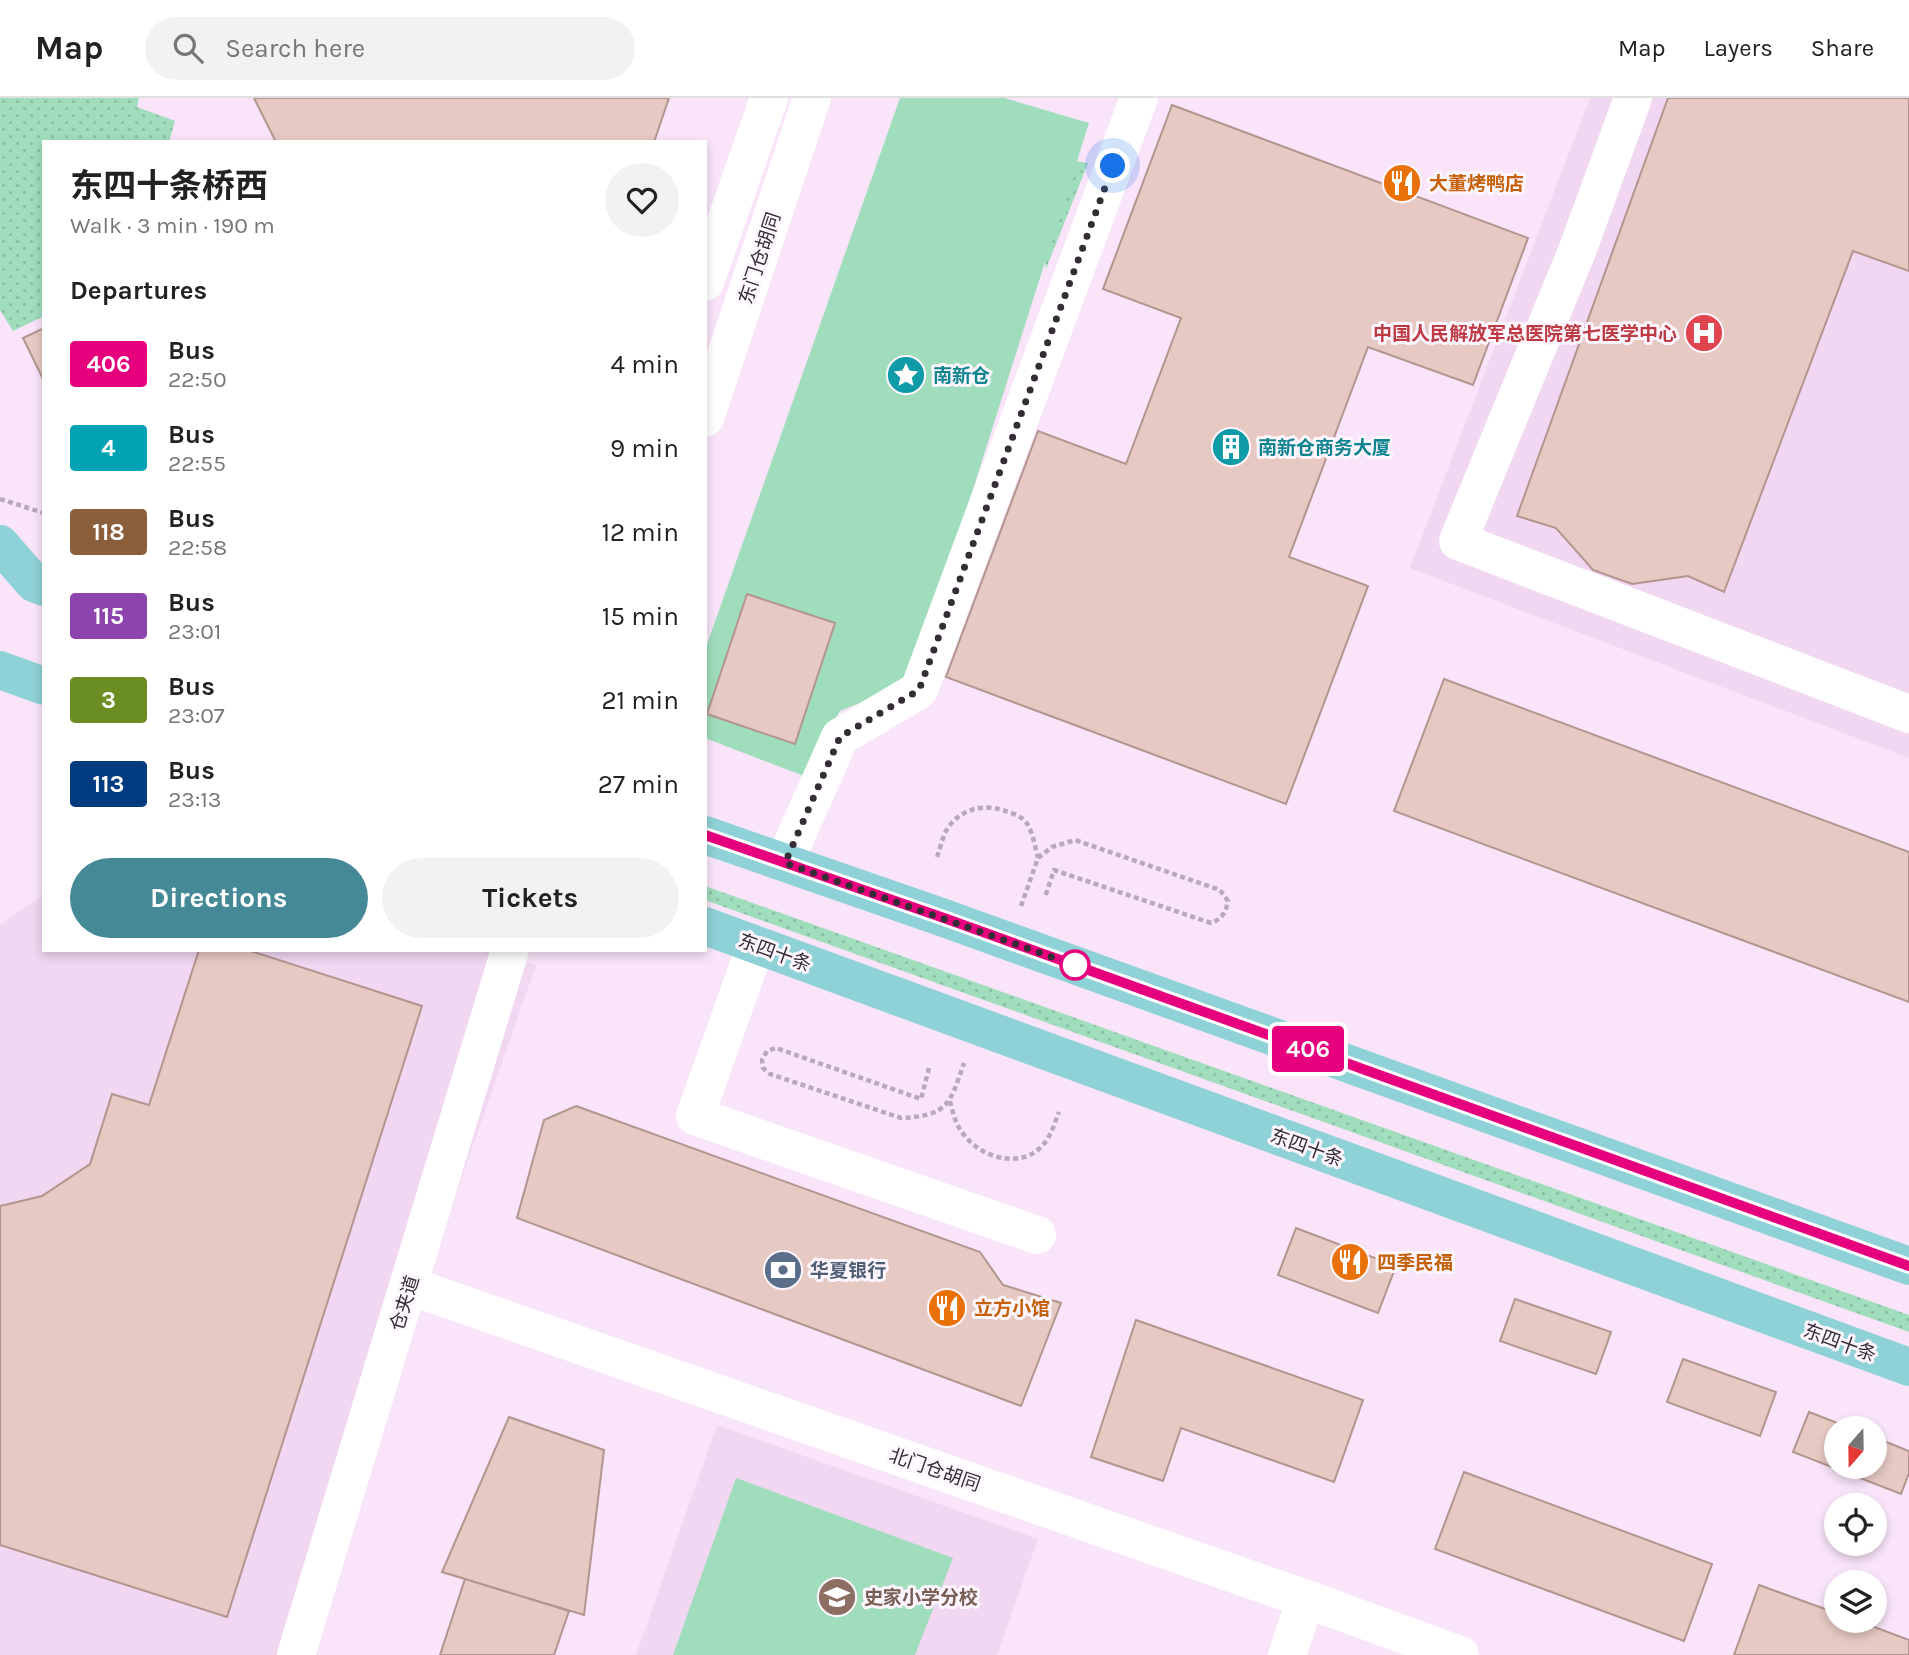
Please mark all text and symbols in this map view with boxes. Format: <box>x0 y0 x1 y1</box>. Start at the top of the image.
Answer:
search box <box>145 17 635 80</box>
text: Map <box>35 29 103 67</box>
icon: search <box>169 29 207 67</box>
text: Search here <box>225 33 365 64</box>
text: Map <box>1618 34 1666 62</box>
text: Layers <box>1704 34 1773 62</box>
text: Share <box>1811 34 1874 62</box>
your location <box>1095 148 1130 183</box>
restaurant icon: 大董烤鸭店 <box>1381 162 1423 204</box>
button: heart <box>605 163 679 237</box>
text: 东四十条桥西 <box>70 167 268 205</box>
place label: 大董烤鸭店 <box>1429 173 1524 195</box>
street label: 东门仓胡同 <box>735 210 785 307</box>
text: Walk · 3 min · 190 m <box>70 212 275 239</box>
text: Departures <box>70 275 207 306</box>
hospital icon: 中国人民解放军总医院第七医学中心 <box>1683 312 1725 354</box>
place label: 中国人民解放军总医院第七医学中心 <box>1373 323 1677 345</box>
text: Bus <box>168 335 215 366</box>
text: 4 min <box>611 349 679 380</box>
text: 406 <box>86 350 131 378</box>
place icon: 南新仓 <box>885 354 927 396</box>
place label: 南新仓 <box>933 365 990 387</box>
text: 22:50 <box>168 366 227 393</box>
text: Bus <box>168 419 215 450</box>
building icon: 南新仓商务大厦 <box>1210 426 1252 468</box>
text: 9 min <box>610 433 679 464</box>
text: 4 <box>101 434 116 462</box>
place label: 南新仓商务大厦 <box>1258 437 1391 459</box>
text: 22:55 <box>168 450 226 477</box>
text: Bus <box>168 503 215 534</box>
text: 12 min <box>601 517 679 548</box>
text: 118 <box>92 518 125 546</box>
text: 22:58 <box>168 534 227 561</box>
text: Bus <box>168 587 215 618</box>
text: 15 min <box>602 601 679 632</box>
text: 115 <box>93 602 124 630</box>
text: 23:01 <box>168 618 221 645</box>
text: Bus <box>168 671 215 702</box>
text: 21 min <box>601 685 679 716</box>
text: 3 <box>101 686 116 714</box>
text: 23:07 <box>168 702 225 729</box>
text: Bus <box>168 755 215 786</box>
text: 27 min <box>598 769 679 800</box>
text: 113 <box>92 770 125 798</box>
text: 23:13 <box>168 786 221 813</box>
button: Directions <box>70 858 368 938</box>
button: Tickets <box>382 858 679 938</box>
street label: 东四十条 <box>735 930 814 976</box>
unlabelled marker <box>1060 950 1090 980</box>
line badge: 406 <box>1268 1026 1348 1072</box>
text: 406 <box>1286 1035 1330 1063</box>
street label: 东四十条 <box>1267 1125 1346 1171</box>
restaurant icon: 四季民福 <box>1329 1241 1371 1283</box>
bank icon: 华夏银行 <box>762 1249 804 1291</box>
place label: 四季民福 <box>1377 1252 1453 1274</box>
place label: 华夏银行 <box>810 1260 886 1282</box>
street label: 仓夹道 <box>386 1273 424 1334</box>
restaurant icon: 立方小馆 <box>926 1287 968 1329</box>
place label: 立方小馆 <box>974 1298 1050 1320</box>
street label: 东四十条 <box>1800 1320 1879 1366</box>
north arrow <box>1824 1416 1886 1479</box>
map controls <box>1824 1416 1887 1633</box>
street label: 北门仓胡同 <box>886 1444 983 1496</box>
button: locate <box>1824 1493 1887 1556</box>
button: layers <box>1824 1570 1887 1633</box>
school or university icon: 史家小学分校 <box>816 1576 858 1618</box>
place label: 史家小学分校 <box>864 1587 978 1609</box>

